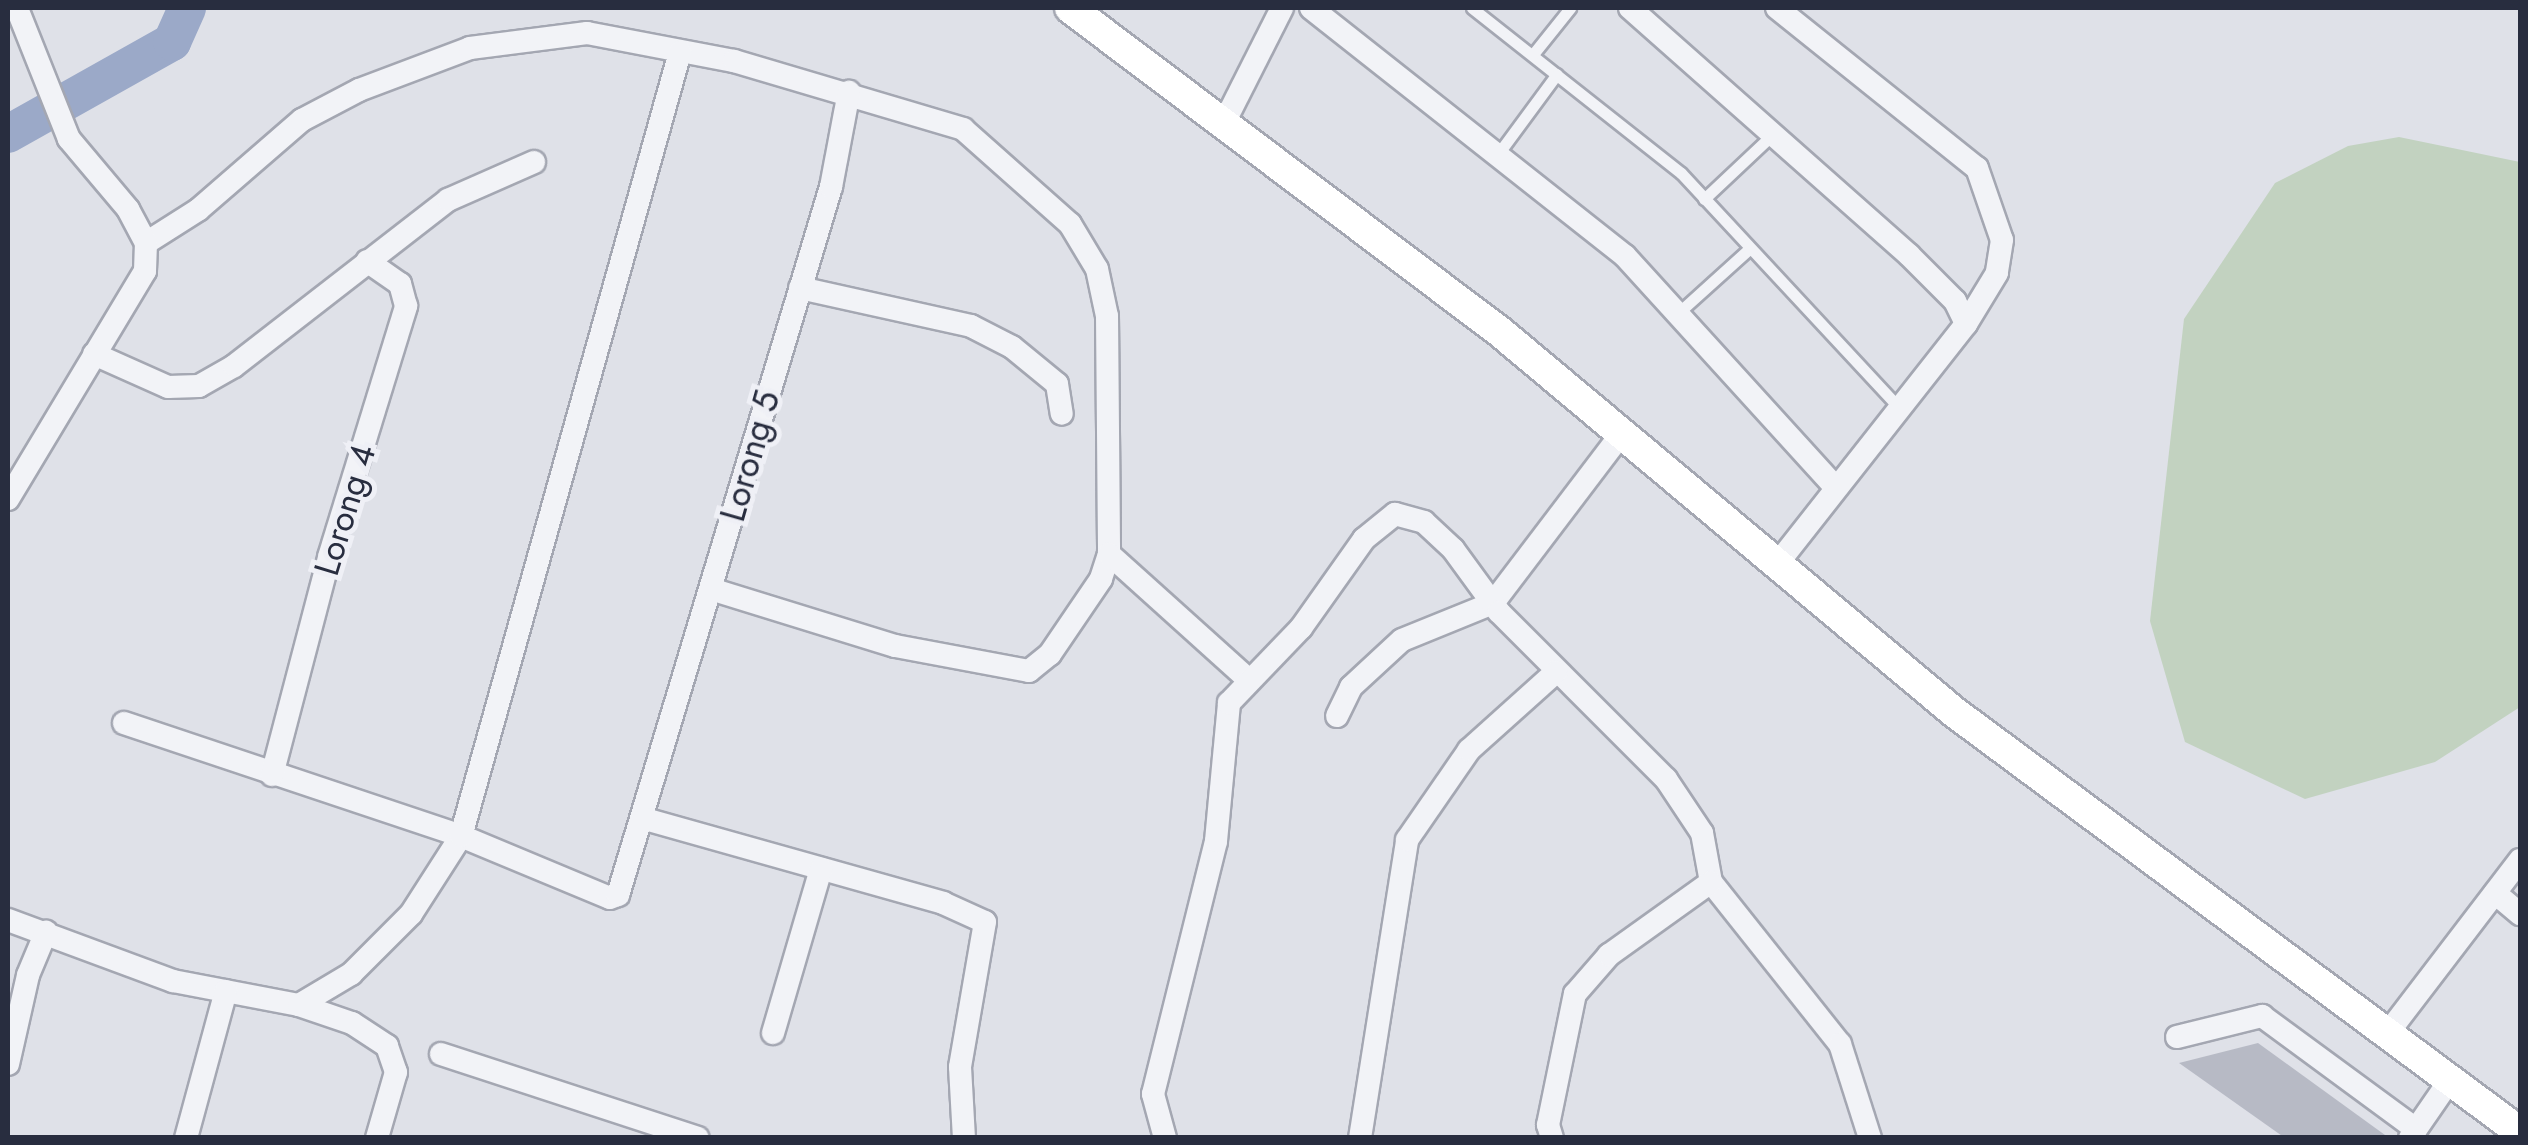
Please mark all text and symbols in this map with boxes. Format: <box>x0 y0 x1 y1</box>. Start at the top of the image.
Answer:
street label: Lorong 5 <box>711 386 789 526</box>
street label: Lorong 4 <box>305 439 385 581</box>

